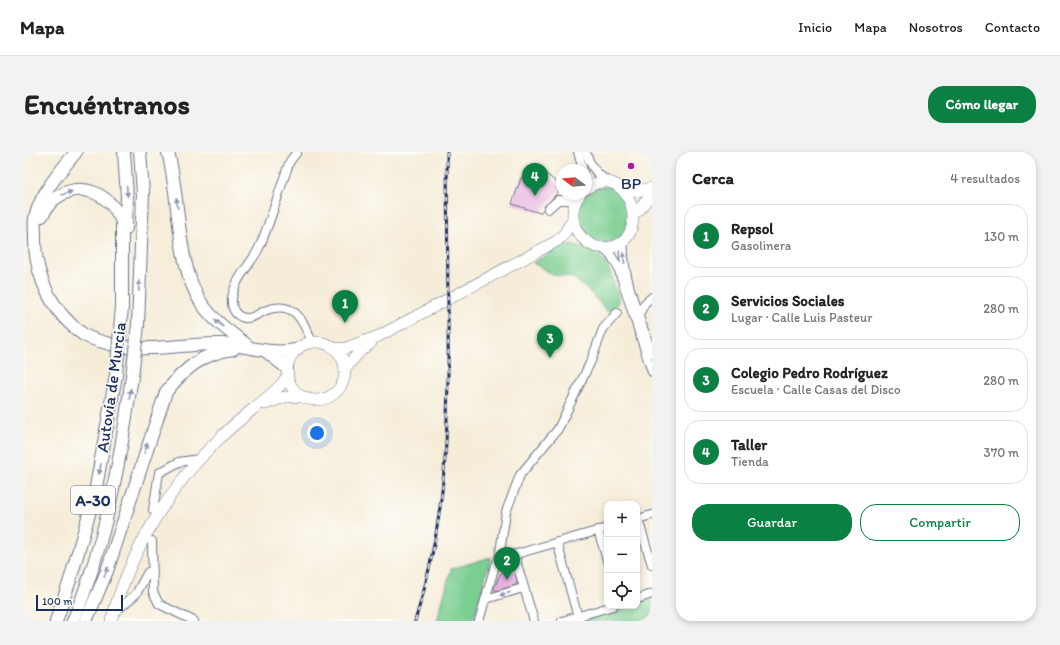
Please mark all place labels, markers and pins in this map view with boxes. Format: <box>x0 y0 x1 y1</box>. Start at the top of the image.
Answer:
marker: BP <box>626 161 636 171</box>
pin: 4 <box>522 163 548 196</box>
place label: BP <box>621 173 642 193</box>
pin: 1 <box>332 290 358 323</box>
pin: 3 <box>537 325 563 358</box>
pin: 2 <box>494 547 520 580</box>

